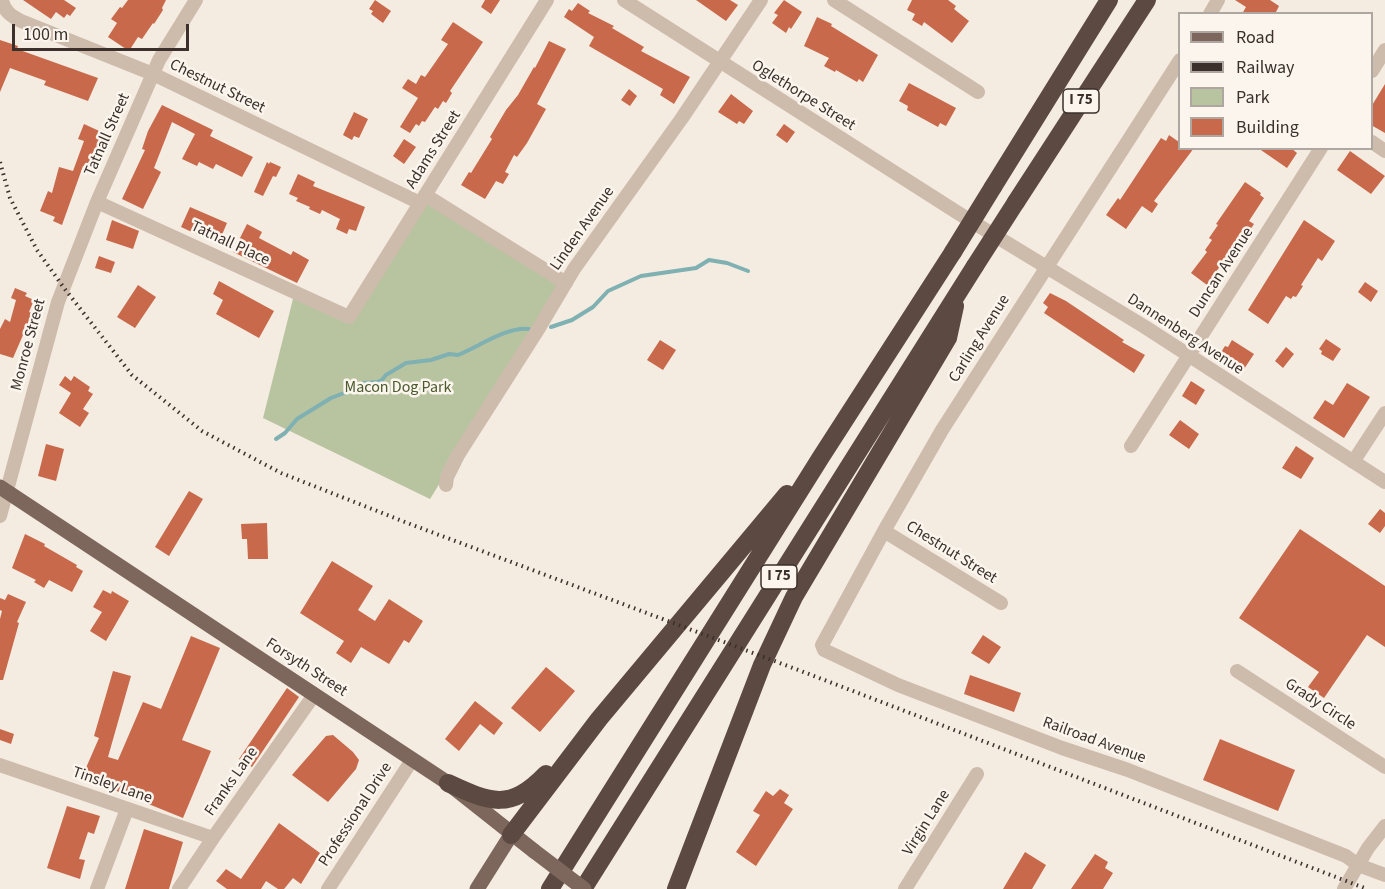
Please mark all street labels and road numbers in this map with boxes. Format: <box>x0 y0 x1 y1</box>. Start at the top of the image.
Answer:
street label: Chestnut Street <box>166 56 268 118</box>
street label: Oglethorpe Street <box>747 56 859 136</box>
road number: I 75 <box>1063 89 1099 113</box>
street label: Tatnall Street <box>81 90 135 180</box>
street label: Adams Street <box>402 107 466 193</box>
street label: Linden Avenue <box>547 183 619 275</box>
street label: Tatnall Place <box>187 217 273 271</box>
street label: Duncan Avenue <box>1186 224 1258 322</box>
street label: Dannenberg Avenue <box>1123 290 1247 380</box>
street label: Carling Avenue <box>945 291 1015 387</box>
street label: Monroe Street <box>8 297 50 393</box>
street label: Chestnut Street <box>902 517 1000 589</box>
road number: I 75 <box>761 565 797 589</box>
street label: Forsyth Street <box>262 635 350 701</box>
street label: Grady Circle <box>1281 675 1359 735</box>
street label: Railroad Avenue <box>1040 713 1148 769</box>
street label: Franks Lane <box>201 744 263 820</box>
street label: Professional Drive <box>315 759 397 871</box>
street label: Tinsley Lane <box>70 763 154 809</box>
street label: Virgin Lane <box>899 787 955 859</box>

